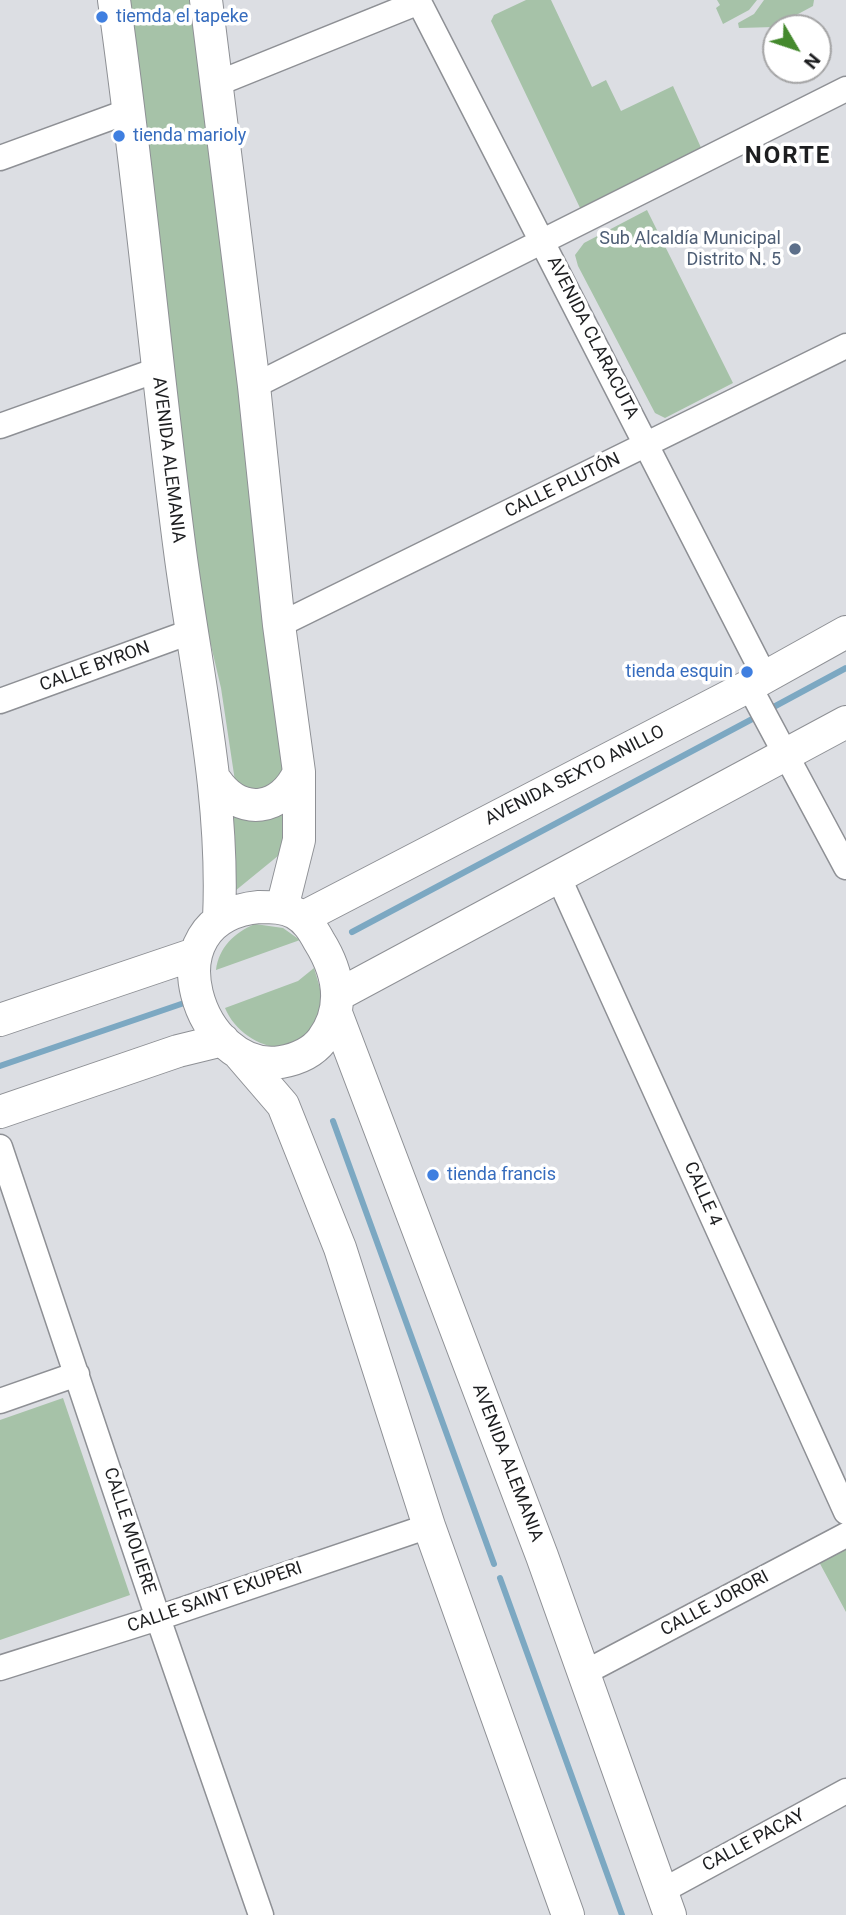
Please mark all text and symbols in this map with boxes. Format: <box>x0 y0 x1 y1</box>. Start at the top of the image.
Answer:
place label: tiemda el tapeke <box>116 6 248 28</box>
marker: tiemda el tapeke <box>94 9 110 25</box>
north arrow <box>762 14 832 84</box>
text: N <box>799 49 825 74</box>
place label: tienda marioly <box>133 125 246 147</box>
marker: tienda marioly <box>111 128 127 144</box>
district label: NORTE <box>745 143 831 171</box>
place label: Sub Alcaldía Municipal Distrito N. 5 <box>599 228 781 270</box>
marker: Sub Alcaldía Municipal Distrito N. 5 <box>787 241 803 257</box>
street label: AVENIDA CLARACUTA <box>542 253 642 423</box>
street label: AVENIDA ALEMANIA <box>147 376 189 544</box>
street label: CALLE PLUTÓN <box>502 449 624 523</box>
street label: CALLE BYRON <box>37 637 153 697</box>
place label: tienda esquin <box>626 661 733 683</box>
marker: tienda esquin <box>739 664 755 680</box>
street label: AVENIDA SEXTO ANILLO <box>482 721 668 831</box>
street label: CALLE 4 <box>678 1159 726 1229</box>
place label: tienda francis <box>447 1164 556 1186</box>
marker: tienda francis <box>425 1167 441 1183</box>
street label: AVENIDA ALEMANIA <box>467 1381 547 1545</box>
street label: CALLE MOLIERE <box>98 1465 160 1597</box>
street label: CALLE SAINT EXUPERI <box>125 1558 305 1638</box>
street label: CALLE JORORI <box>657 1566 773 1642</box>
street label: CALLE PACAY <box>699 1805 809 1877</box>

